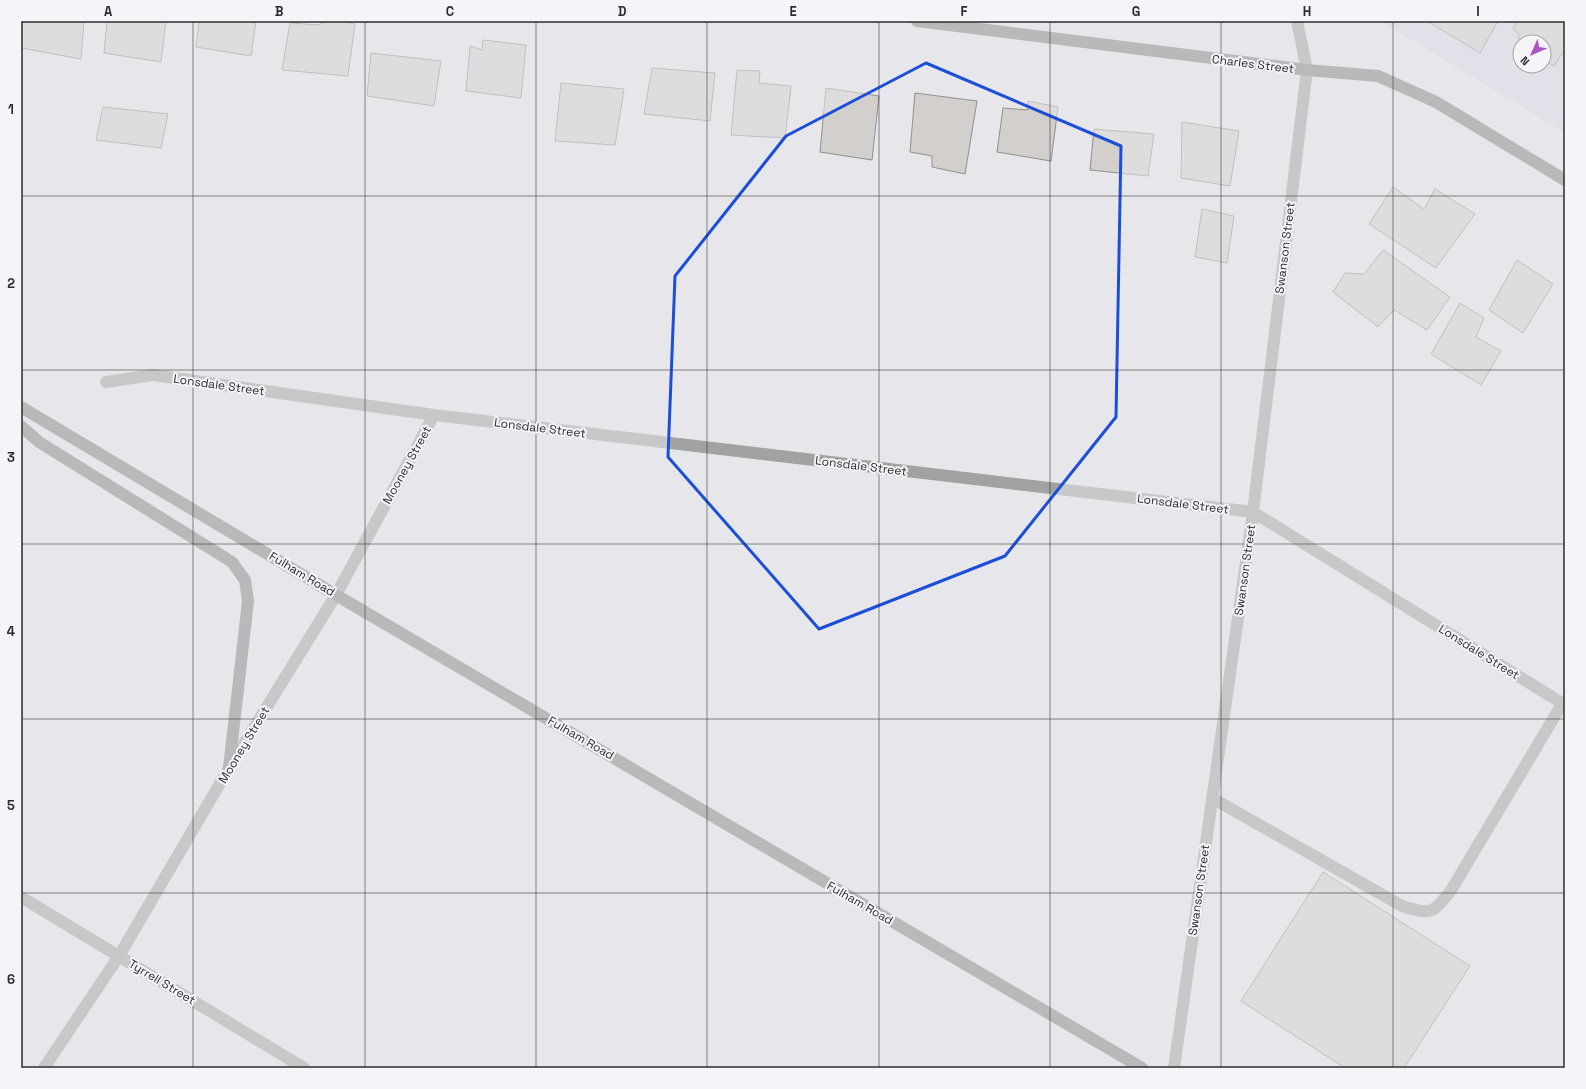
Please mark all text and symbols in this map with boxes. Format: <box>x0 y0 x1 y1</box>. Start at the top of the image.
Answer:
text: A <box>104 3 113 20</box>
text: B <box>275 3 284 20</box>
text: C <box>446 3 454 20</box>
text: D <box>618 3 627 20</box>
text: E <box>789 3 797 20</box>
text: F <box>961 3 968 20</box>
text: G <box>1132 3 1140 20</box>
text: H <box>1303 3 1311 20</box>
text: I <box>1476 3 1480 20</box>
north arrow <box>1512 34 1552 74</box>
street label: Charles Street <box>1211 51 1295 77</box>
text: N <box>1517 54 1532 69</box>
text: 1 <box>8 101 14 118</box>
street label: Swanson Street <box>1271 201 1299 295</box>
text: 2 <box>7 275 15 292</box>
street label: Lonsdale Street <box>172 371 266 399</box>
street label: Lonsdale Street <box>493 414 587 442</box>
street label: Mooney Street <box>379 423 435 507</box>
text: 3 <box>7 449 15 466</box>
street label: Lonsdale Street <box>814 452 908 480</box>
street label: Lonsdale Street <box>1136 490 1230 518</box>
street label: Swanson Street <box>1231 523 1259 617</box>
street label: Fulham Road <box>266 548 338 600</box>
street label: Lonsdale Street <box>1436 621 1522 683</box>
text: 4 <box>7 623 15 640</box>
street label: Mooney Street <box>215 704 273 786</box>
street label: Fulham Road <box>545 713 617 763</box>
text: 5 <box>7 797 15 814</box>
street label: Swanson Street <box>1185 843 1213 937</box>
street label: Fulham Road <box>824 878 896 928</box>
street label: Tyrrell Street <box>126 956 198 1008</box>
text: 6 <box>7 971 15 988</box>

